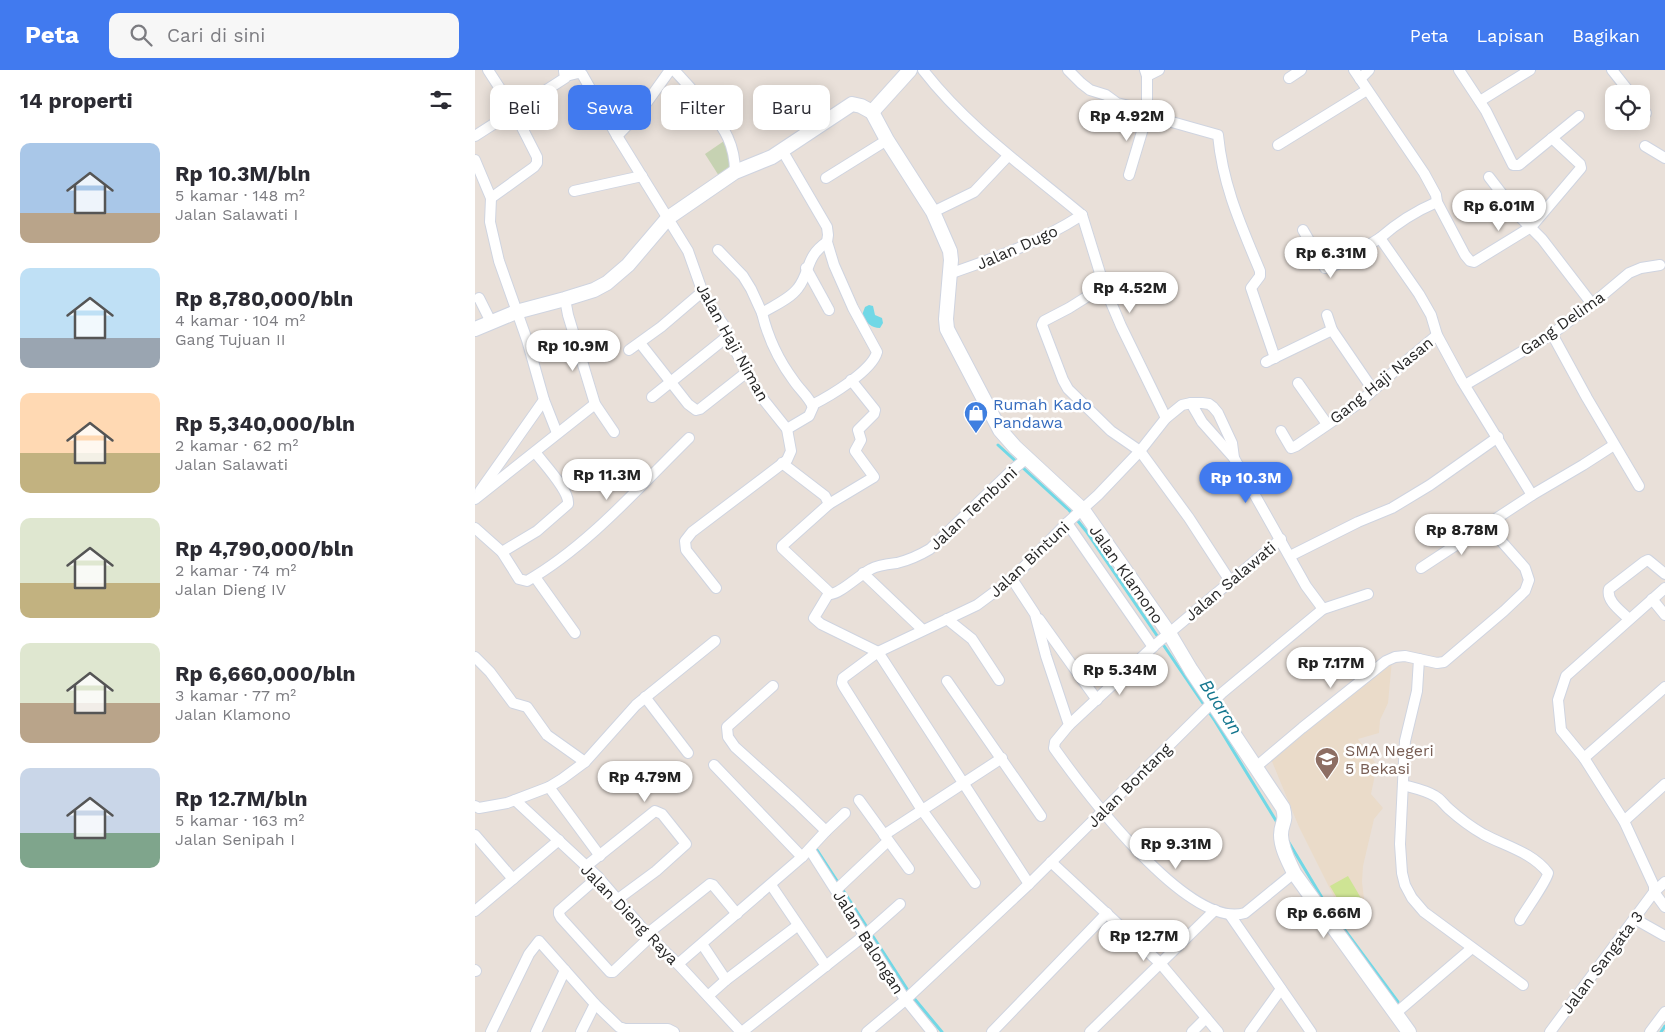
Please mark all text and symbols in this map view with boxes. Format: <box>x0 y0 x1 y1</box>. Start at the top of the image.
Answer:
search box <box>109 13 459 58</box>
text: Peta <box>25 21 79 49</box>
icon: search <box>127 21 155 49</box>
text: Cari di sini <box>167 24 265 47</box>
text: Peta <box>1410 25 1448 46</box>
text: Lapisan <box>1476 25 1544 46</box>
text: Bagikan <box>1572 25 1640 46</box>
chip: Beli <box>490 85 558 130</box>
chip: Sewa <box>568 85 651 130</box>
chip: Filter <box>661 85 743 130</box>
chip: Baru <box>753 85 830 130</box>
map controls <box>1605 85 1650 130</box>
button: locate <box>1605 85 1650 130</box>
icon: filters <box>427 86 455 114</box>
text: 14 properti <box>20 88 133 113</box>
pin: Rp 4.92M <box>1075 100 1179 142</box>
text: Rp 4.92M <box>1090 106 1164 125</box>
text: Rp 10.3M/bln <box>175 161 310 186</box>
icon: home <box>60 163 120 223</box>
text: 5 kamar · 148 m² <box>175 186 305 205</box>
pin: Rp 6.01M <box>1447 190 1551 232</box>
text: Rp 6.01M <box>1463 196 1535 215</box>
text: Jalan Salawati I <box>175 205 298 224</box>
street label: Jalan Dugo <box>974 221 1061 274</box>
pin: Rp 6.31M <box>1279 236 1383 279</box>
text: Rp 6.31M <box>1295 243 1367 262</box>
pin: Rp 4.52M <box>1078 272 1182 314</box>
text: Rp 4.52M <box>1093 278 1167 297</box>
street label: Jalan Haji Niman <box>692 280 773 405</box>
text: Rp 8,780,000/bln <box>175 286 353 311</box>
street label: Gang Delima <box>1516 287 1608 360</box>
icon: home <box>60 288 120 348</box>
text: 4 kamar · 104 m² <box>175 311 305 330</box>
text: Gang Tujuan II <box>175 330 286 349</box>
pin: Rp 10.9M <box>521 330 625 372</box>
street label: Gang Haji Nasan <box>1326 333 1437 428</box>
text: Rp 10.9M <box>537 336 609 355</box>
place label: Rumah Kado Pandawa <box>993 395 1092 432</box>
shop icon: Rumah Kado Pandawa <box>963 400 989 434</box>
text: Rp 5,340,000/bln <box>175 411 355 436</box>
icon: home <box>60 413 120 473</box>
text: 2 kamar · 62 m² <box>175 436 298 455</box>
text: Jalan Salawati <box>175 455 288 474</box>
pin: Rp 11.3M <box>555 458 659 501</box>
pin: Rp 10.3M <box>1194 462 1298 504</box>
street label: Jalan Tembuni <box>925 463 1021 554</box>
text: Rp 11.3M <box>573 465 641 484</box>
text: Rp 10.3M <box>1210 468 1282 487</box>
pin: Rp 8.78M <box>1410 514 1514 556</box>
street label: Jalan Bintuni <box>985 518 1073 601</box>
text: Rp 8.78M <box>1426 520 1498 539</box>
street label: Jalan Klamono <box>1086 521 1168 627</box>
text: Rp 4,790,000/bln <box>175 536 354 561</box>
icon: home <box>60 538 120 598</box>
street label: Jalan Salawati <box>1181 538 1280 625</box>
text: 2 kamar · 74 m² <box>175 561 296 580</box>
text: Jalan Dieng IV <box>175 580 286 599</box>
pin: Rp 7.17M <box>1279 646 1383 689</box>
text: Rp 7.17M <box>1297 653 1365 672</box>
pin: Rp 5.34M <box>1068 654 1172 696</box>
text: Rp 5.34M <box>1083 660 1157 679</box>
text: Rp 6,660,000/bln <box>175 661 356 686</box>
icon: home <box>60 663 120 723</box>
water label: Buaran <box>1196 675 1247 738</box>
text: 3 kamar · 77 m² <box>175 686 296 705</box>
text: Jalan Klamono <box>175 705 291 724</box>
street label: Jalan Bontang <box>1083 739 1176 831</box>
place label: SMA Negeri 5 Bekasi <box>1345 741 1434 778</box>
school or university icon: SMA Negeri 5 Bekasi <box>1314 746 1340 780</box>
pin: Rp 4.79M <box>593 760 697 803</box>
text: Rp 4.79M <box>609 767 681 786</box>
text: Rp 12.7M/bln <box>175 786 308 811</box>
icon: home <box>60 788 120 848</box>
text: 5 kamar · 163 m² <box>175 811 304 830</box>
pin: Rp 9.31M <box>1124 828 1228 870</box>
text: Jalan Senipah I <box>175 830 295 849</box>
text: Rp 9.31M <box>1141 834 1211 853</box>
street label: Jalan Dieng Raya <box>577 860 682 969</box>
street label: Jalan Balongan <box>829 887 908 998</box>
pin: Rp 6.66M <box>1272 896 1376 939</box>
text: Rp 6.66M <box>1287 903 1361 922</box>
street label: Jalan Sangata 3 <box>1558 907 1647 1017</box>
pin: Rp 12.7M <box>1092 920 1196 962</box>
text: Rp 12.7M <box>1109 926 1179 945</box>

